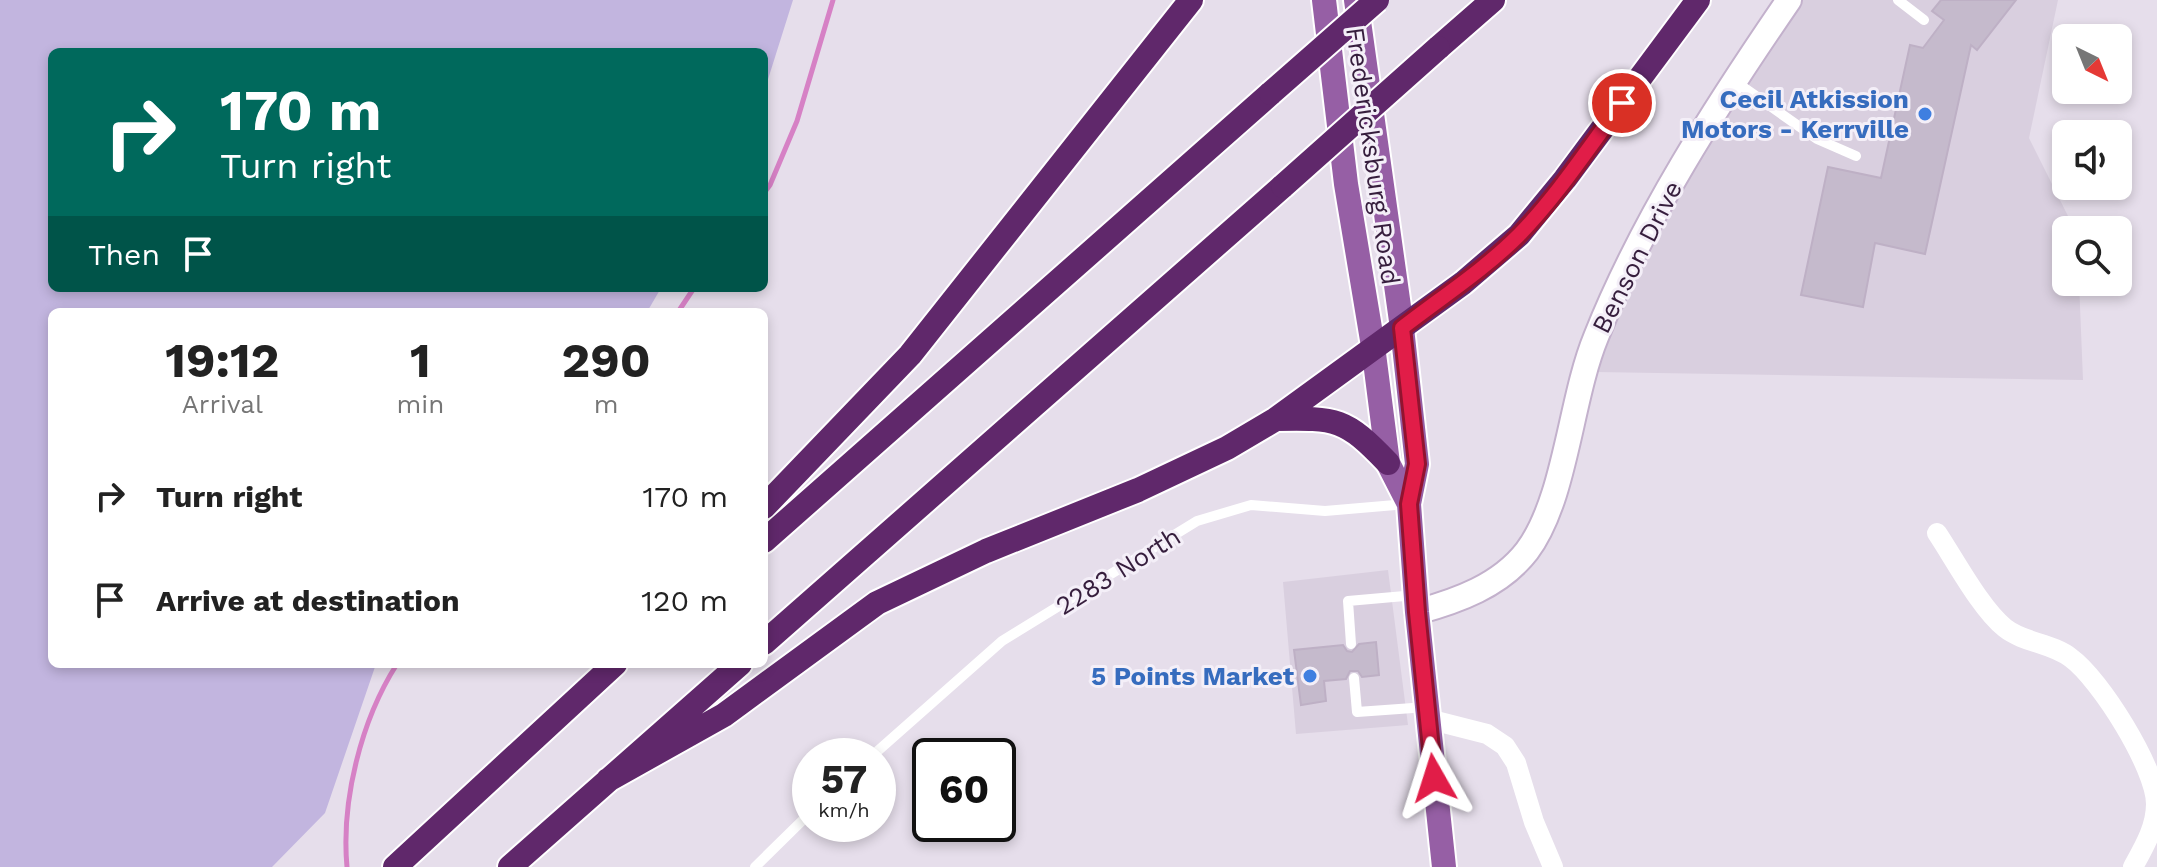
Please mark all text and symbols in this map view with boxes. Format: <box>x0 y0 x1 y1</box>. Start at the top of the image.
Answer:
north arrow <box>2052 24 2132 104</box>
map controls <box>2052 24 2132 296</box>
street label: Fredericksburg Road <box>1340 25 1406 287</box>
pin <box>1588 69 1656 137</box>
text: 170 m <box>220 78 382 144</box>
icon: right <box>88 80 192 184</box>
icon: arrive <box>1600 81 1644 125</box>
place label: Cecil Atkission Motors - Kerrville <box>1681 84 1909 144</box>
marker: Cecil Atkission Motors - Kerrville <box>1916 105 1934 123</box>
button: sound <box>2052 120 2132 200</box>
text: Turn right <box>220 145 391 187</box>
street label: Benson Drive <box>1586 176 1688 338</box>
button: search <box>2052 216 2132 296</box>
icon: arrive <box>176 232 220 276</box>
text: Then <box>88 237 160 272</box>
text: 19:12 <box>165 332 279 389</box>
text: 1 <box>410 332 431 389</box>
text: 290 <box>562 332 651 389</box>
text: Arrival <box>182 389 263 419</box>
text: min <box>397 389 444 419</box>
text: m <box>594 389 619 419</box>
icon: right <box>88 474 132 518</box>
text: Turn right <box>156 479 302 514</box>
text: 170 m <box>643 479 728 514</box>
street label: 2283 North <box>1050 521 1186 621</box>
icon: arrive <box>88 578 132 622</box>
text: Arrive at destination <box>156 583 460 618</box>
text: 120 m <box>641 583 728 618</box>
place label: 5 Points Market <box>1091 661 1295 691</box>
marker: 5 Points Market <box>1301 667 1319 685</box>
position arrow <box>1392 736 1476 820</box>
speed limit sign: 60 <box>912 738 1016 842</box>
text: 57 <box>821 756 867 803</box>
text: km/h <box>818 798 870 822</box>

